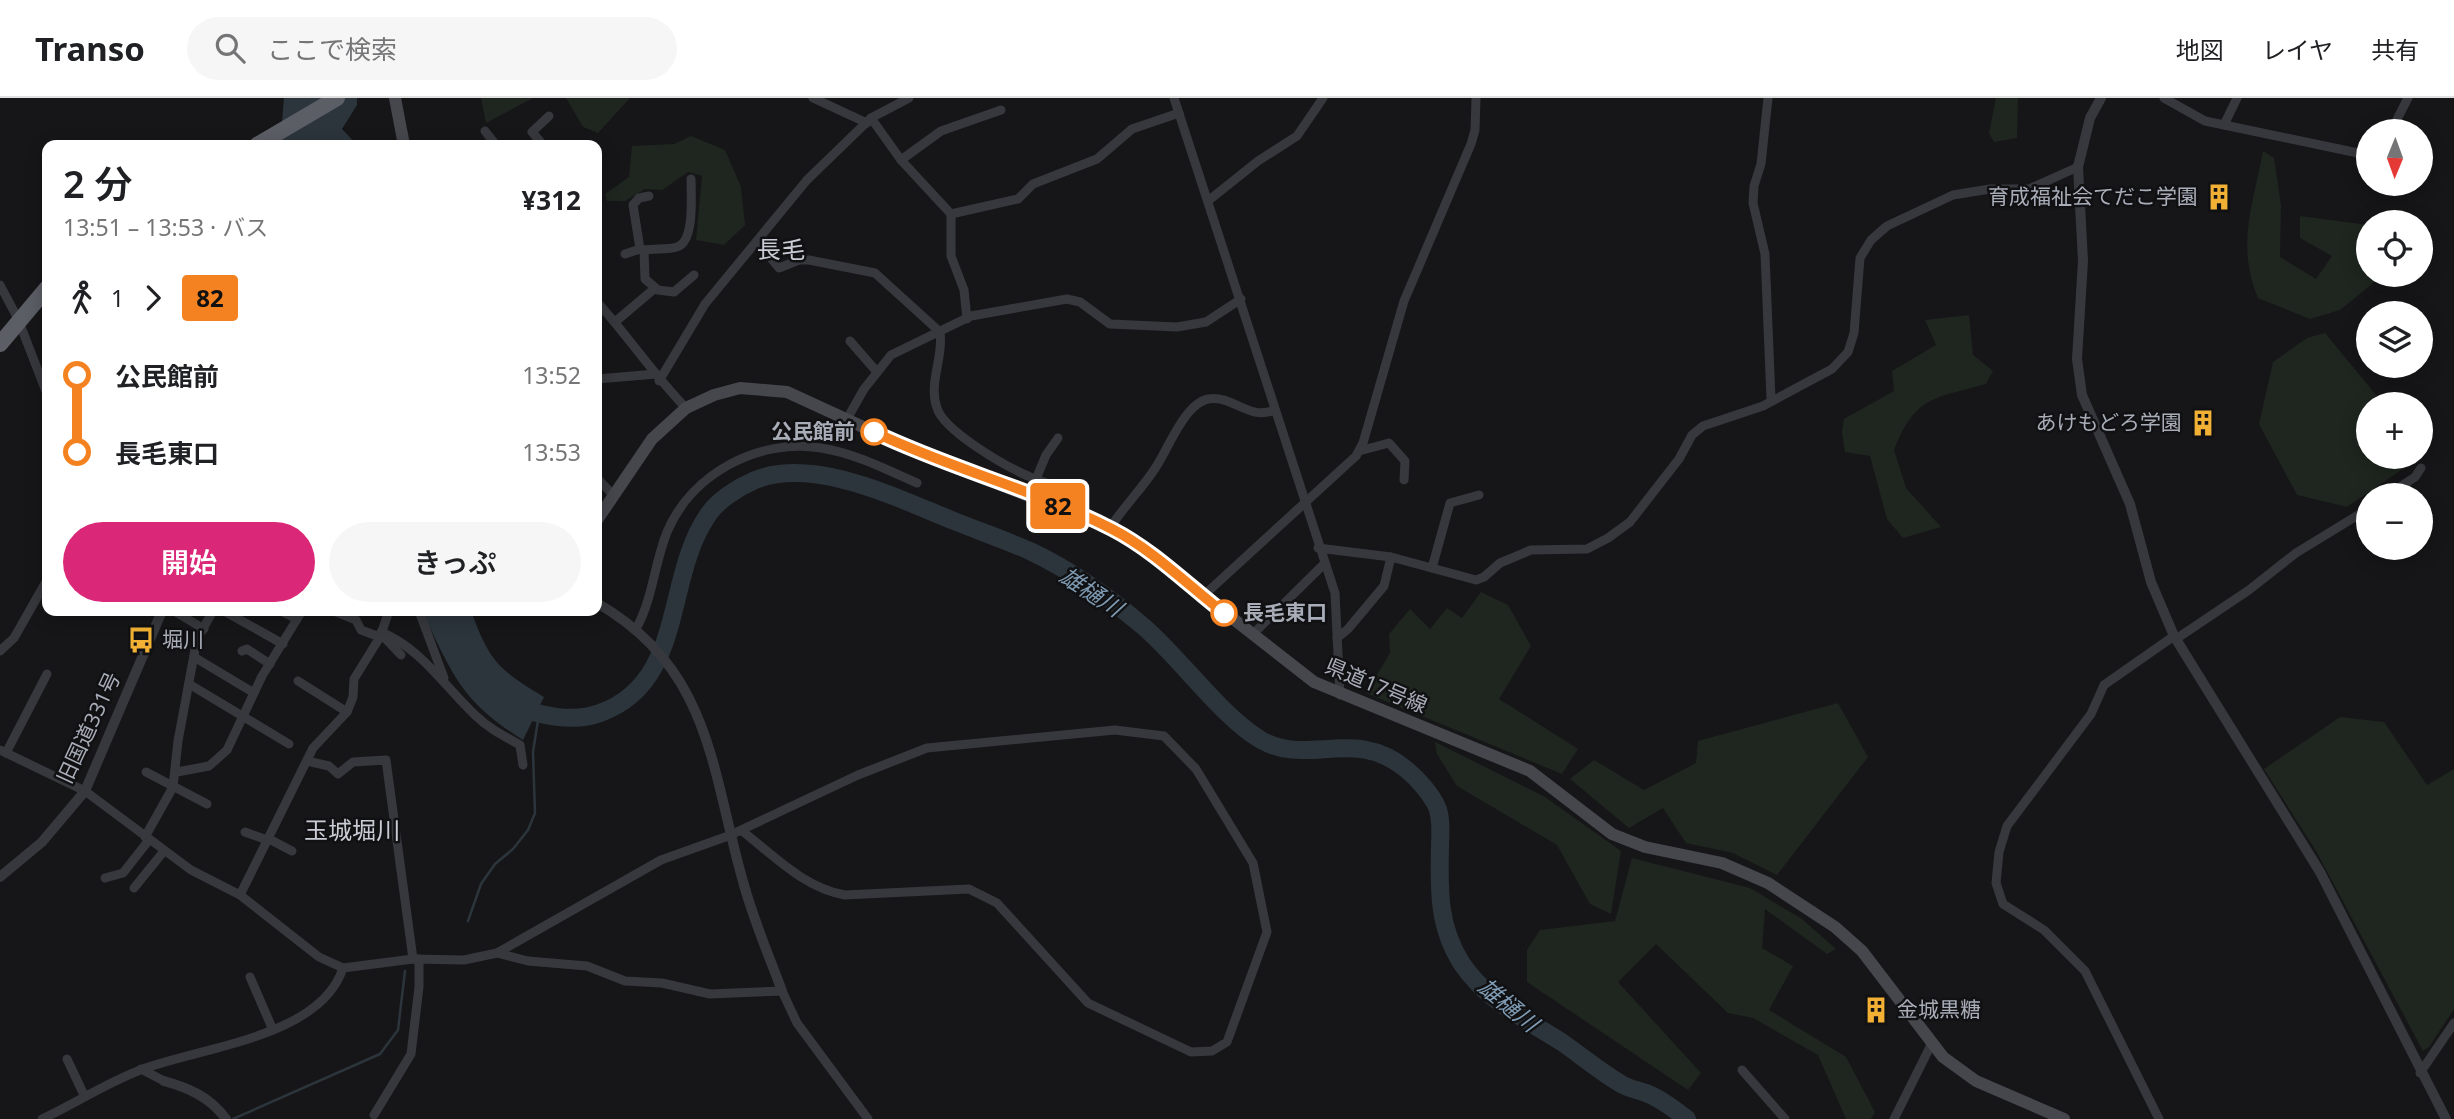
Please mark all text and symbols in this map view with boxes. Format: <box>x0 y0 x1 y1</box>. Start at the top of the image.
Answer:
search box <box>187 17 677 80</box>
text: Transo <box>35 26 145 71</box>
icon: search <box>211 29 249 67</box>
text: ここで検索 <box>267 31 397 67</box>
text: 地図 <box>2176 33 2224 66</box>
text: レイヤ <box>2262 33 2333 66</box>
text: 共有 <box>2371 33 2419 66</box>
north arrow <box>2356 119 2432 196</box>
map controls <box>2356 119 2433 560</box>
text: 2 分 <box>63 157 133 209</box>
text: ¥312 <box>522 182 581 218</box>
place label: 育成福祉会てだこ学園 <box>1988 182 2198 210</box>
building icon: 育成福祉会てだこ学園 <box>2204 182 2234 212</box>
button: locate <box>2356 210 2433 287</box>
text: 13:51 – 13:53 · バス <box>63 211 268 243</box>
district label: 長毛 <box>757 232 805 265</box>
icon: walk <box>63 279 101 317</box>
icon: forward <box>134 279 172 317</box>
text: 82 <box>196 281 224 314</box>
text: 1 <box>111 282 124 314</box>
button: layers <box>2356 301 2433 378</box>
text: 公民館前 <box>115 358 219 394</box>
text: 13:52 <box>522 359 581 391</box>
button: + <box>2356 392 2433 469</box>
place label: あけもどろ学園 <box>2035 408 2182 436</box>
building icon: あけもどろ学園 <box>2188 408 2218 438</box>
place label: 公民館前 <box>771 417 855 445</box>
marker: 公民館前 <box>861 419 887 445</box>
text: 長毛東口 <box>115 435 219 471</box>
text: 13:53 <box>522 436 581 468</box>
line badge: 82 <box>1026 483 1090 529</box>
button: − <box>2356 483 2433 560</box>
text: 82 <box>1044 489 1072 522</box>
button: 開始 <box>63 522 315 602</box>
button: きっぷ <box>329 522 581 602</box>
water label: 雄樋川 <box>1054 559 1132 625</box>
place label: 長毛東口 <box>1243 598 1327 626</box>
marker: 長毛東口 <box>1211 600 1237 626</box>
bus stop icon: 堀川 <box>126 625 156 655</box>
place label: 堀川 <box>162 625 204 653</box>
street label: 県道17号線 <box>1321 651 1432 719</box>
street label: 旧国道331号 <box>50 667 126 788</box>
district label: 玉城堀川 <box>304 813 400 846</box>
water label: 雄樋川 <box>1472 970 1548 1040</box>
building icon: 金城黒糖 <box>1861 995 1891 1025</box>
place label: 金城黒糖 <box>1897 995 1981 1023</box>

